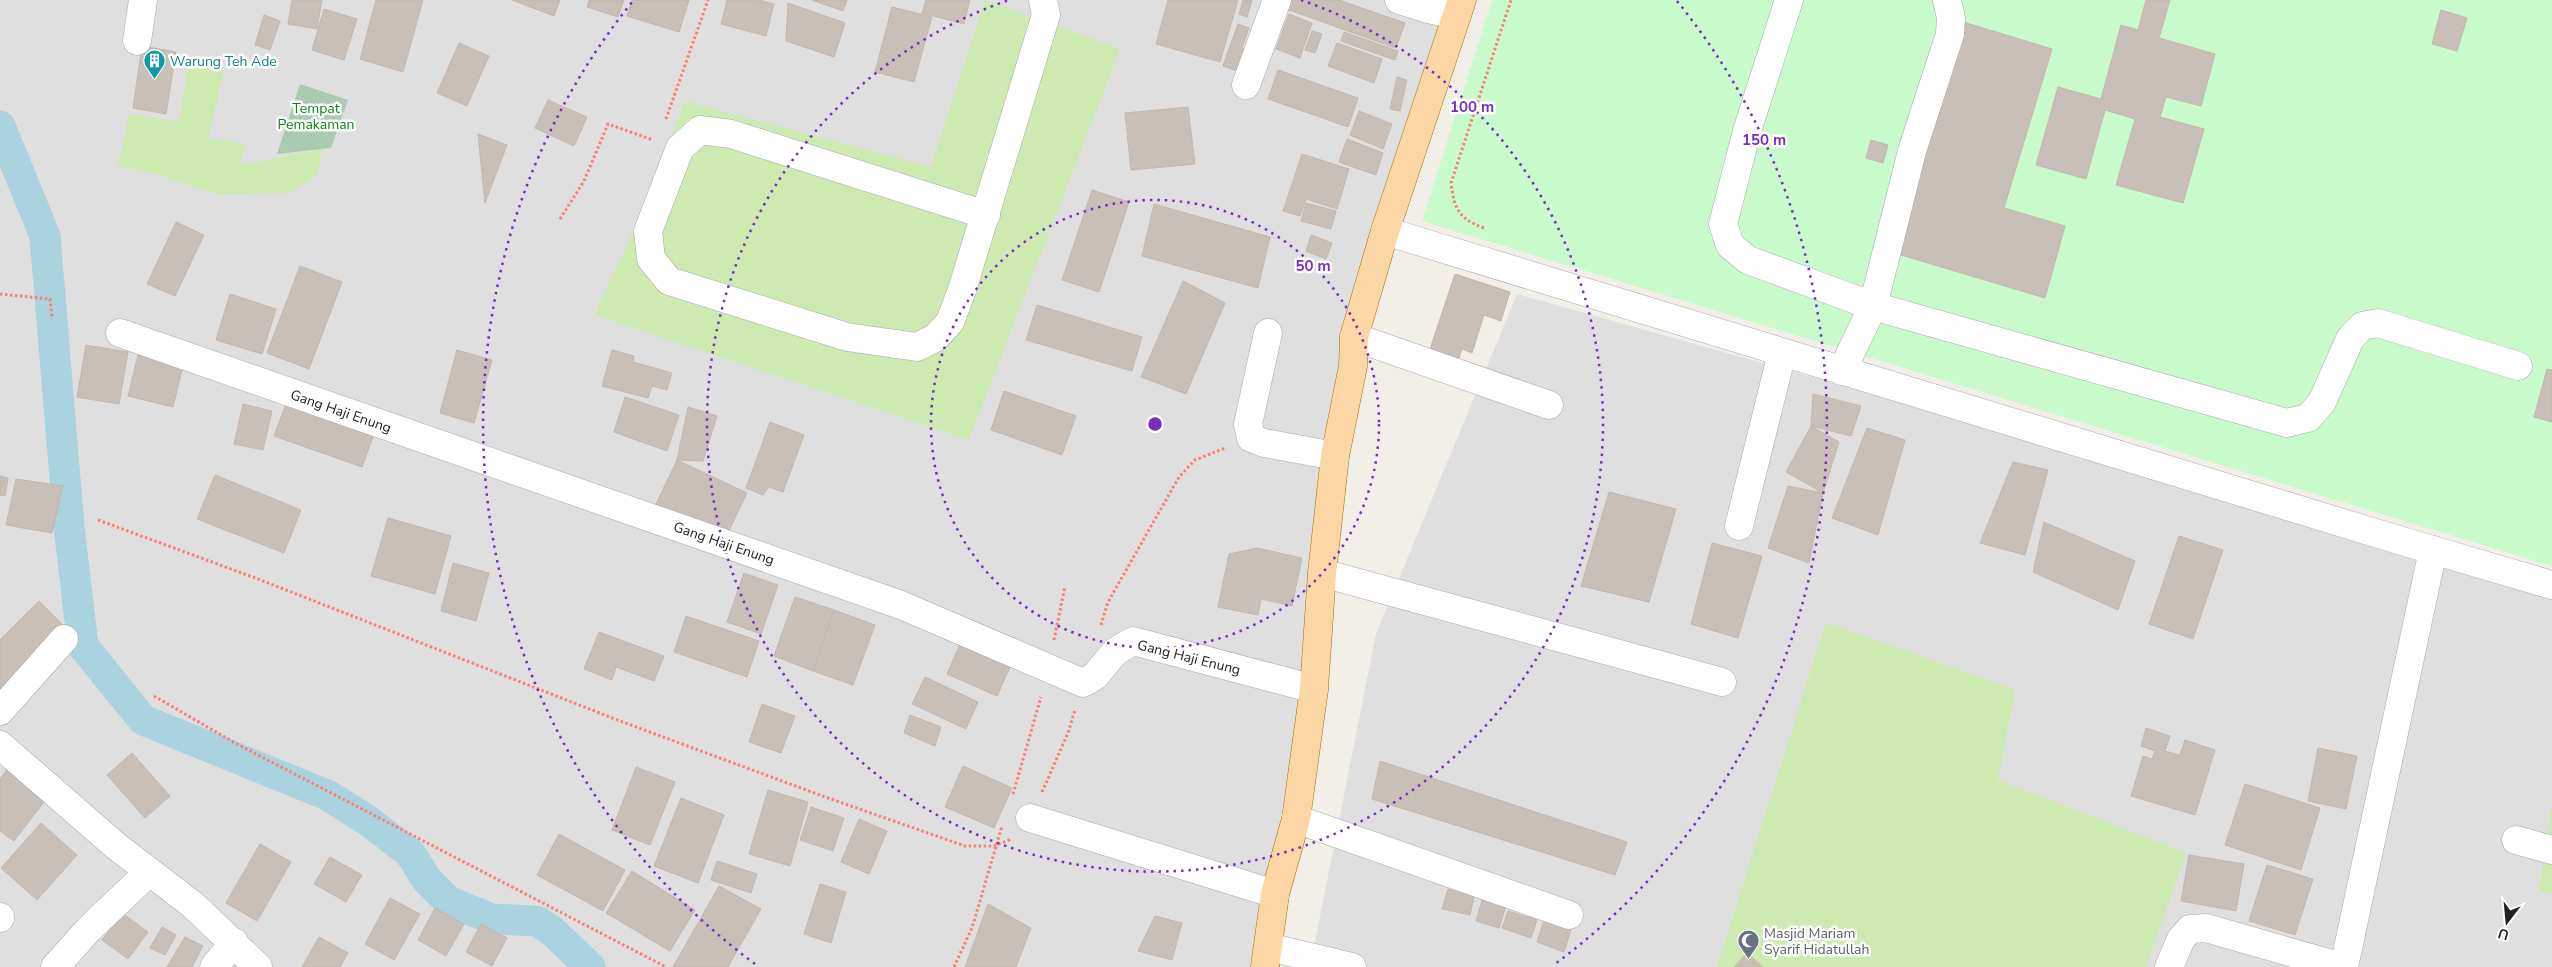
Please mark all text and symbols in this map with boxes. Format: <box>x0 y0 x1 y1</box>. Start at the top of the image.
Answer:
building icon: Warung Teh Ade <box>142 49 166 80</box>
place label: Warung Teh Ade <box>170 52 277 71</box>
text: 100 m <box>1450 97 1494 117</box>
park label: Tempat Pemakaman <box>277 99 355 134</box>
text: 150 m <box>1742 130 1786 150</box>
text: 50 m <box>1295 256 1331 276</box>
street label: Gang Haji Enung <box>288 385 394 438</box>
centre of rings <box>1146 415 1164 433</box>
street label: Gang Haji Enung <box>671 517 777 570</box>
street label: Gang Haji Enung <box>1135 635 1242 679</box>
north arrow <box>2482 897 2532 947</box>
text: U <box>2496 923 2511 945</box>
place label: Masjid Mariam Syarif Hidatullah <box>1764 924 1869 959</box>
mosque icon: Masjid Mariam Syarif Hidatullah <box>1736 929 1760 960</box>

